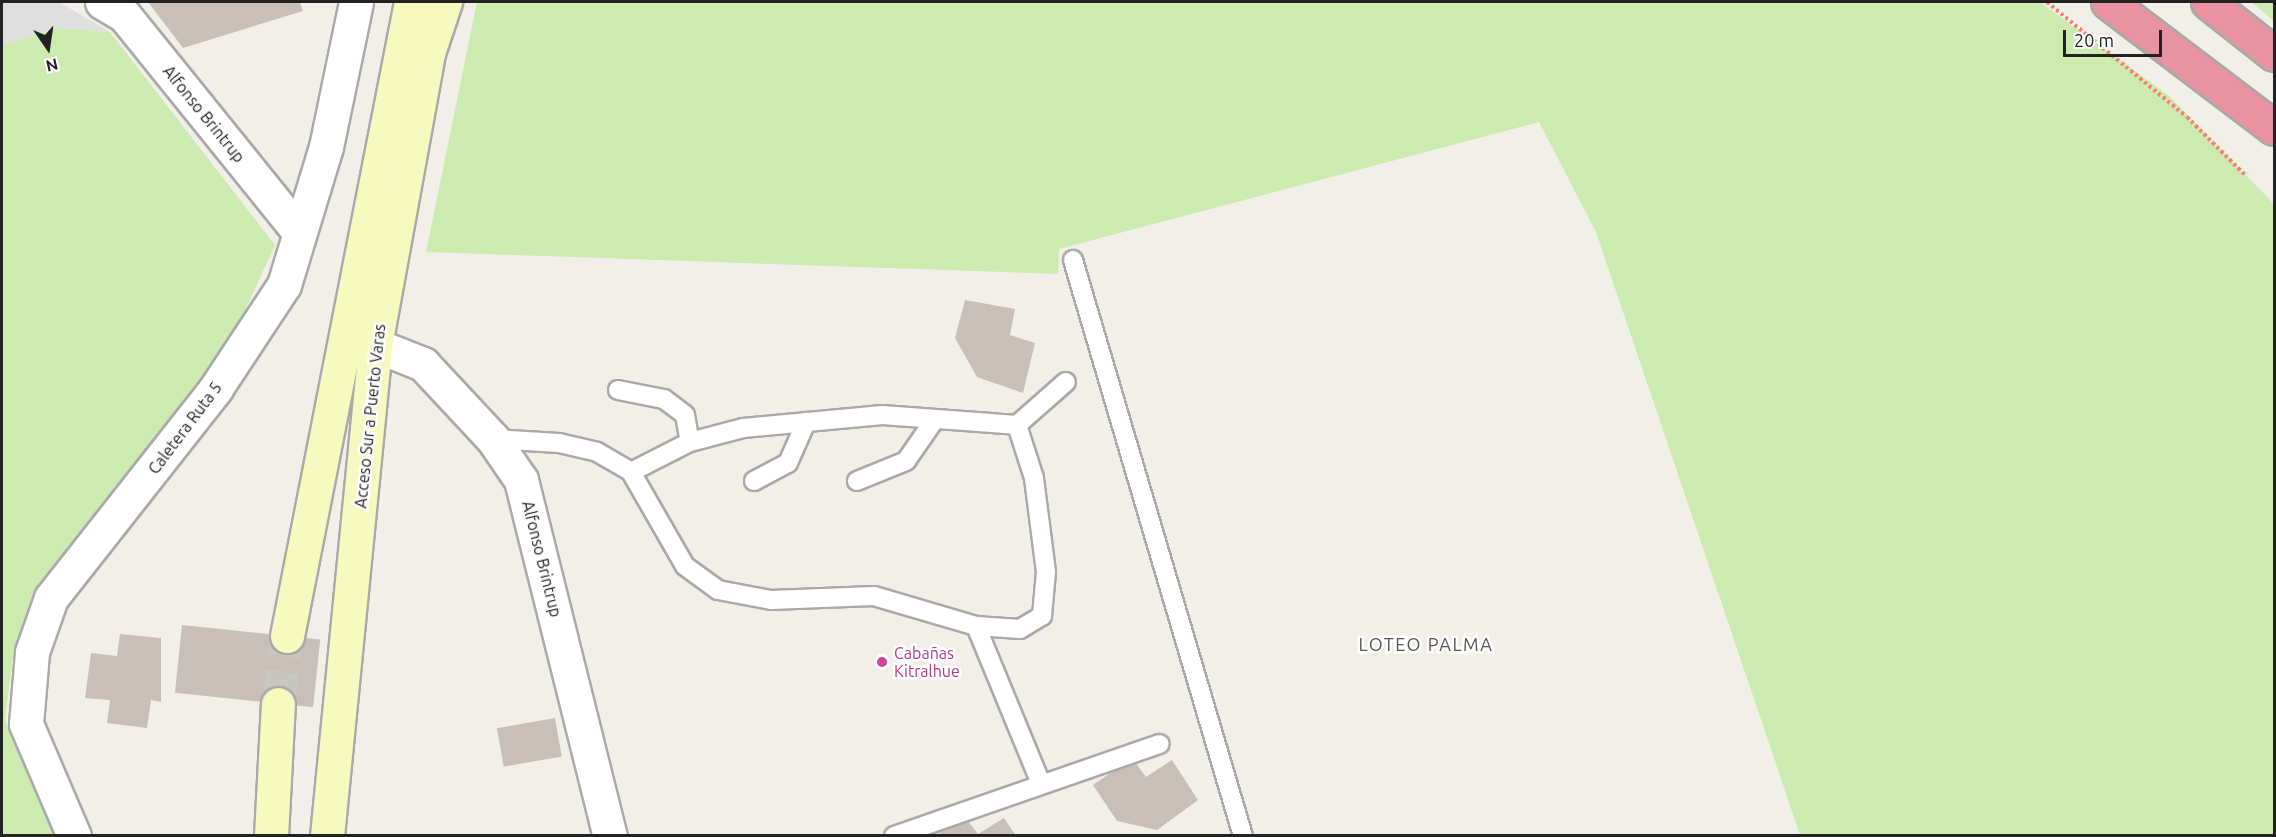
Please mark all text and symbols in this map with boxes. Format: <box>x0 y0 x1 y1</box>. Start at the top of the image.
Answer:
north arrow <box>18 18 78 78</box>
scale bar <box>2066 18 2165 56</box>
text: 20 m <box>2074 30 2114 50</box>
text: N <box>44 55 60 76</box>
street label: Alfonso Brintrup <box>159 62 249 166</box>
street label: Acceso Sur a Puerto Varas <box>351 323 389 509</box>
street label: Caletera Ruta 5 <box>144 378 226 478</box>
street label: Alfonso Brintrup <box>518 499 566 619</box>
district label: LOTEO PALMA <box>1359 633 1493 655</box>
place label: Cabañas Kitralhue <box>894 643 960 681</box>
marker: Cabañas Kitralhue <box>875 655 889 669</box>

